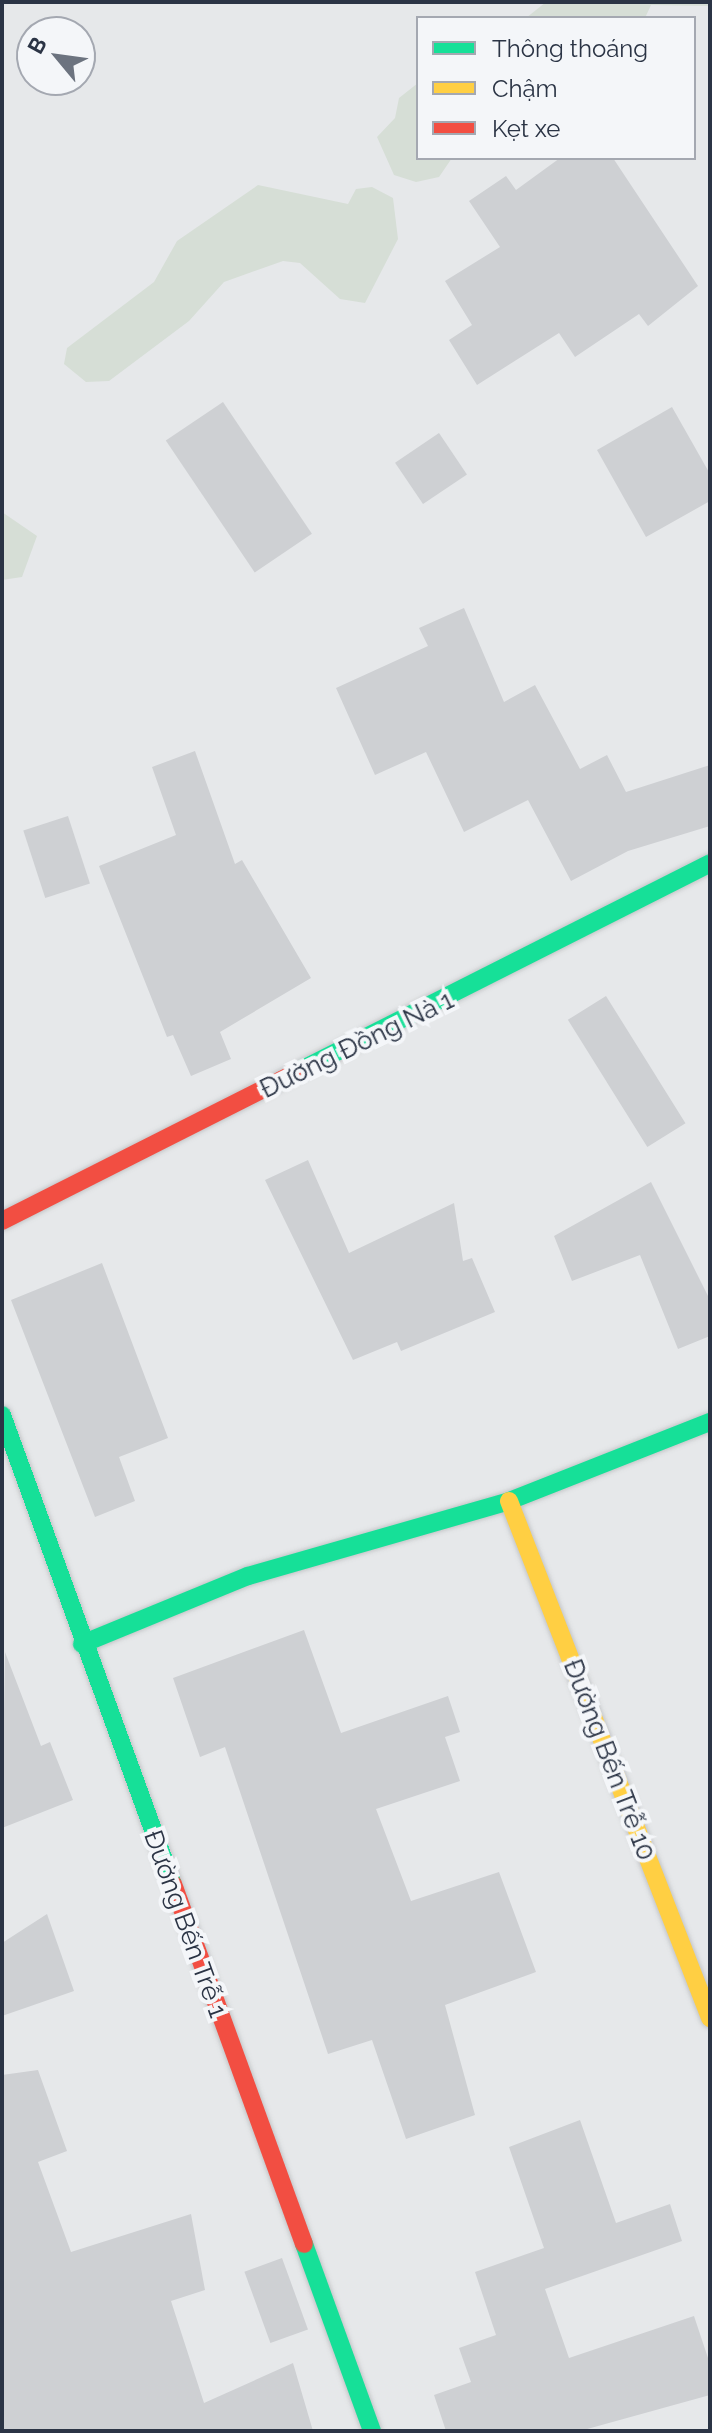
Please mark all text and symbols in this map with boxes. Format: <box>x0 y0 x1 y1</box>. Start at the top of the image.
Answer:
north arrow <box>16 16 96 96</box>
legend <box>416 16 696 160</box>
text: B <box>22 32 52 58</box>
text: Thông thoáng <box>492 34 648 63</box>
text: Chậm <box>492 74 558 103</box>
text: Kẹt xe <box>492 114 560 143</box>
street label: Đường Đồng Nà 1 <box>255 985 459 1105</box>
street label: Đường Bến Trễ 10 <box>556 1655 662 1865</box>
street label: Đường Bến Trễ 1 <box>137 1826 233 2022</box>

